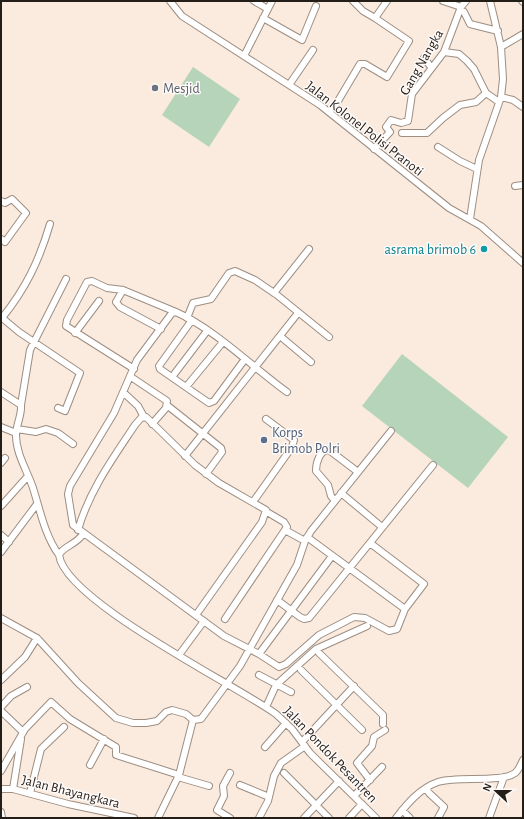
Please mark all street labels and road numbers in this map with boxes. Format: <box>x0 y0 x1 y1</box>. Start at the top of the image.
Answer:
street label: Gang Nangka <box>398 27 446 98</box>
street label: Jalan Kolonel Polisi Pranoti <box>303 79 426 179</box>
street label: Jalan Pondok Pesantren <box>281 704 380 806</box>
street label: Jalan Bhayangkara <box>20 773 122 811</box>

